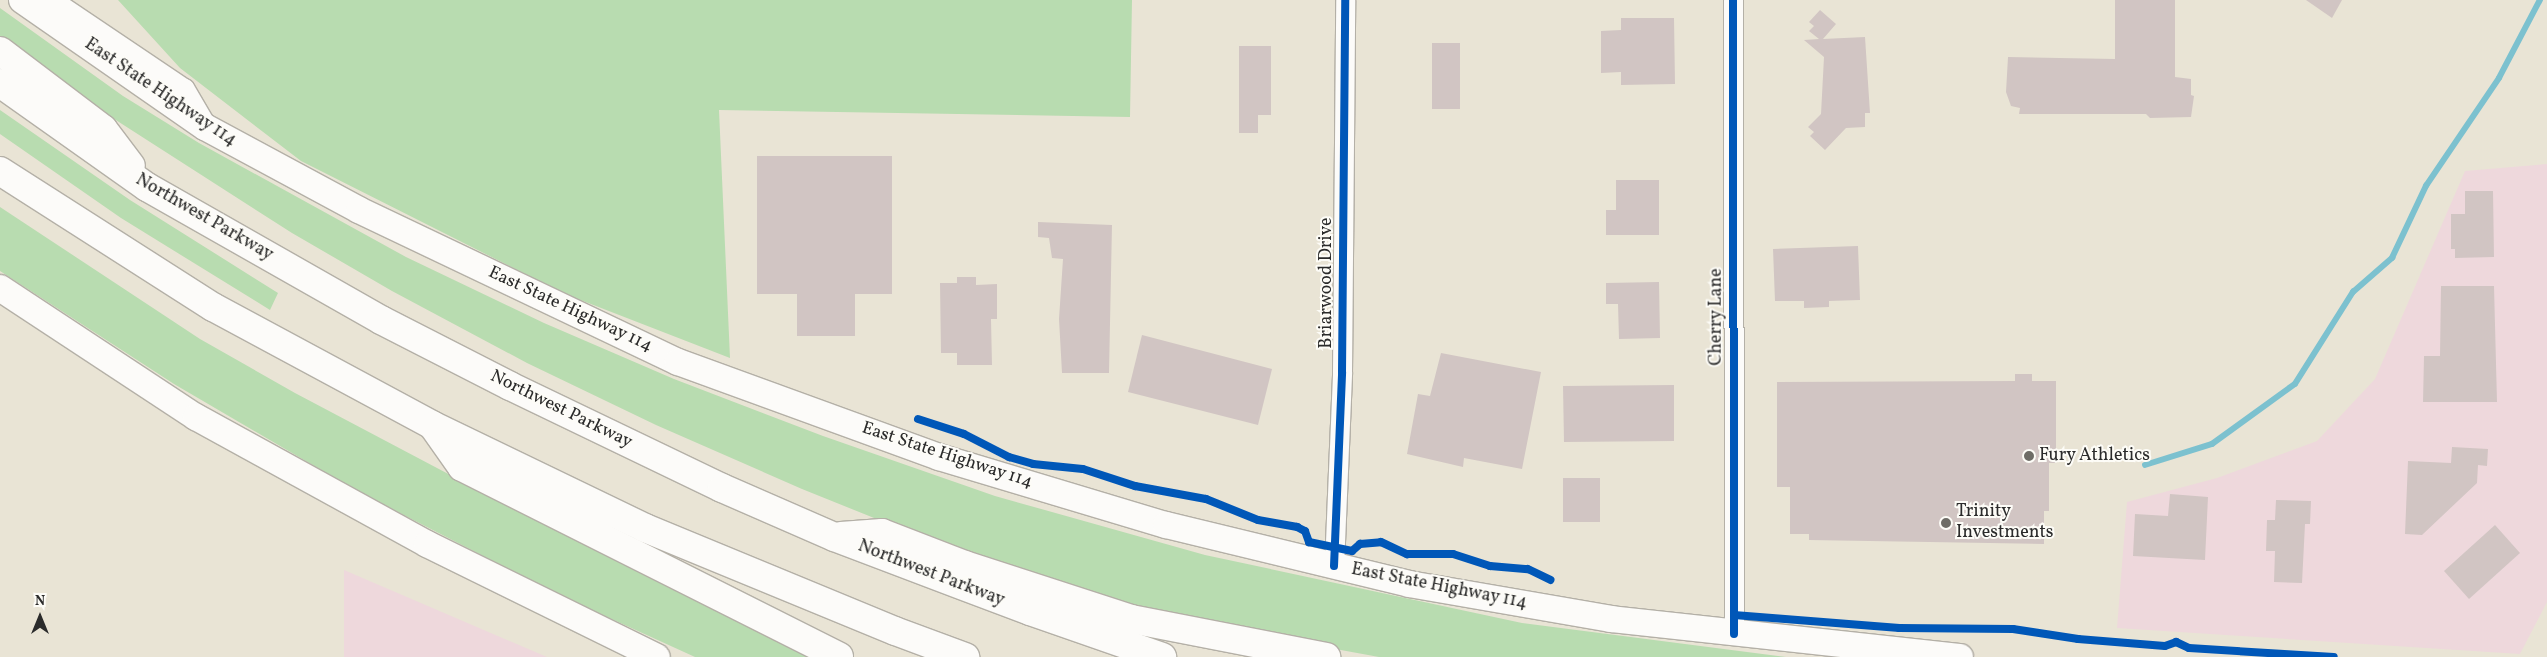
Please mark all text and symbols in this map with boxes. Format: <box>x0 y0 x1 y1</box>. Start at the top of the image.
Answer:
street label: East State Highway 114 <box>80 34 240 152</box>
street label: Northwest Parkway <box>131 170 277 266</box>
street label: Briarwood Drive <box>1316 217 1338 349</box>
street label: East State Highway 114 <box>484 262 656 358</box>
street label: Cherry Lane <box>1706 268 1728 366</box>
street label: Northwest Parkway <box>486 366 636 454</box>
street label: East State Highway 114 <box>858 418 1036 494</box>
place label: Fury Athletics <box>2039 445 2150 467</box>
marker: Fury Athletics <box>2023 450 2035 462</box>
place label: Trinity Investments <box>1956 502 2054 544</box>
marker: Trinity Investments <box>1940 517 1952 529</box>
street label: Northwest Parkway <box>855 536 1007 612</box>
street label: East State Highway 114 <box>1349 559 1529 615</box>
north arrow <box>15 592 65 642</box>
text: N <box>35 592 45 611</box>

